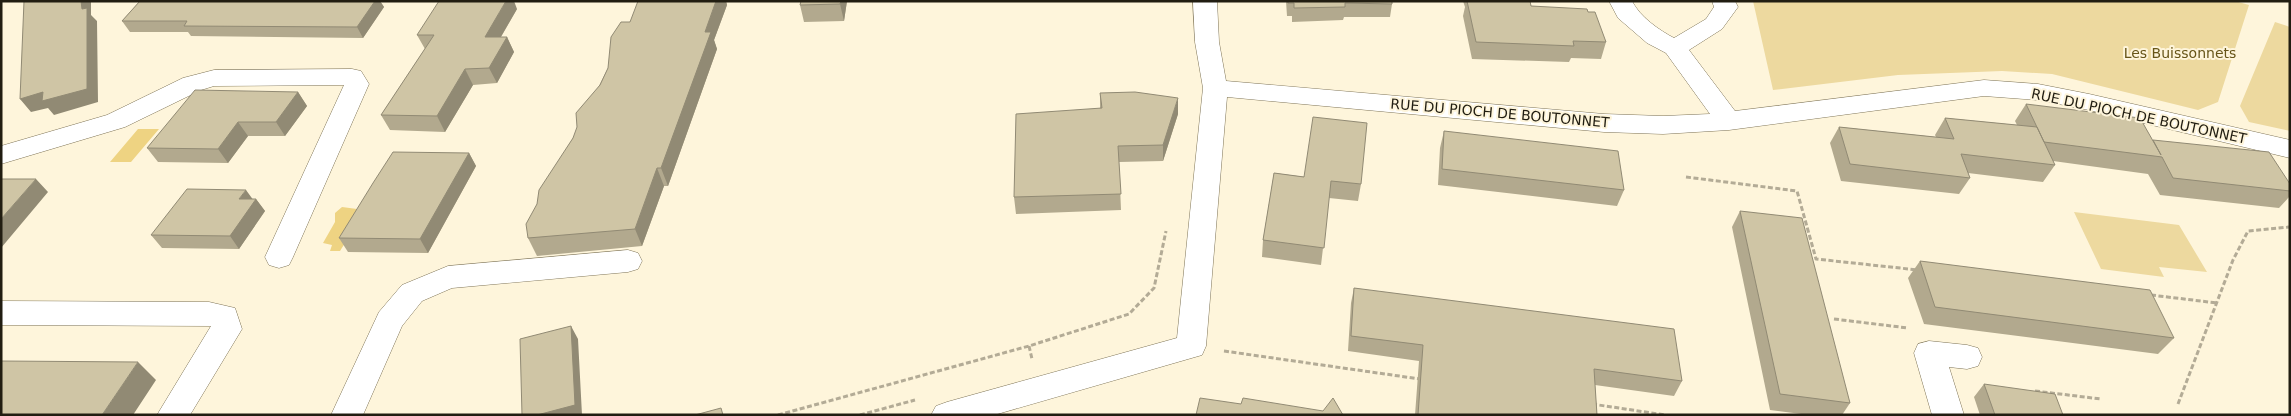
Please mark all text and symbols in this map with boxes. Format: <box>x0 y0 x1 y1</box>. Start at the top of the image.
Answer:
park label: Les Buissonnets <box>2124 45 2236 61</box>
street label: RUE DU PIOCH DE BOUTONNET <box>2030 85 2249 147</box>
street label: RUE DU PIOCH DE BOUTONNET <box>1390 95 1611 131</box>

